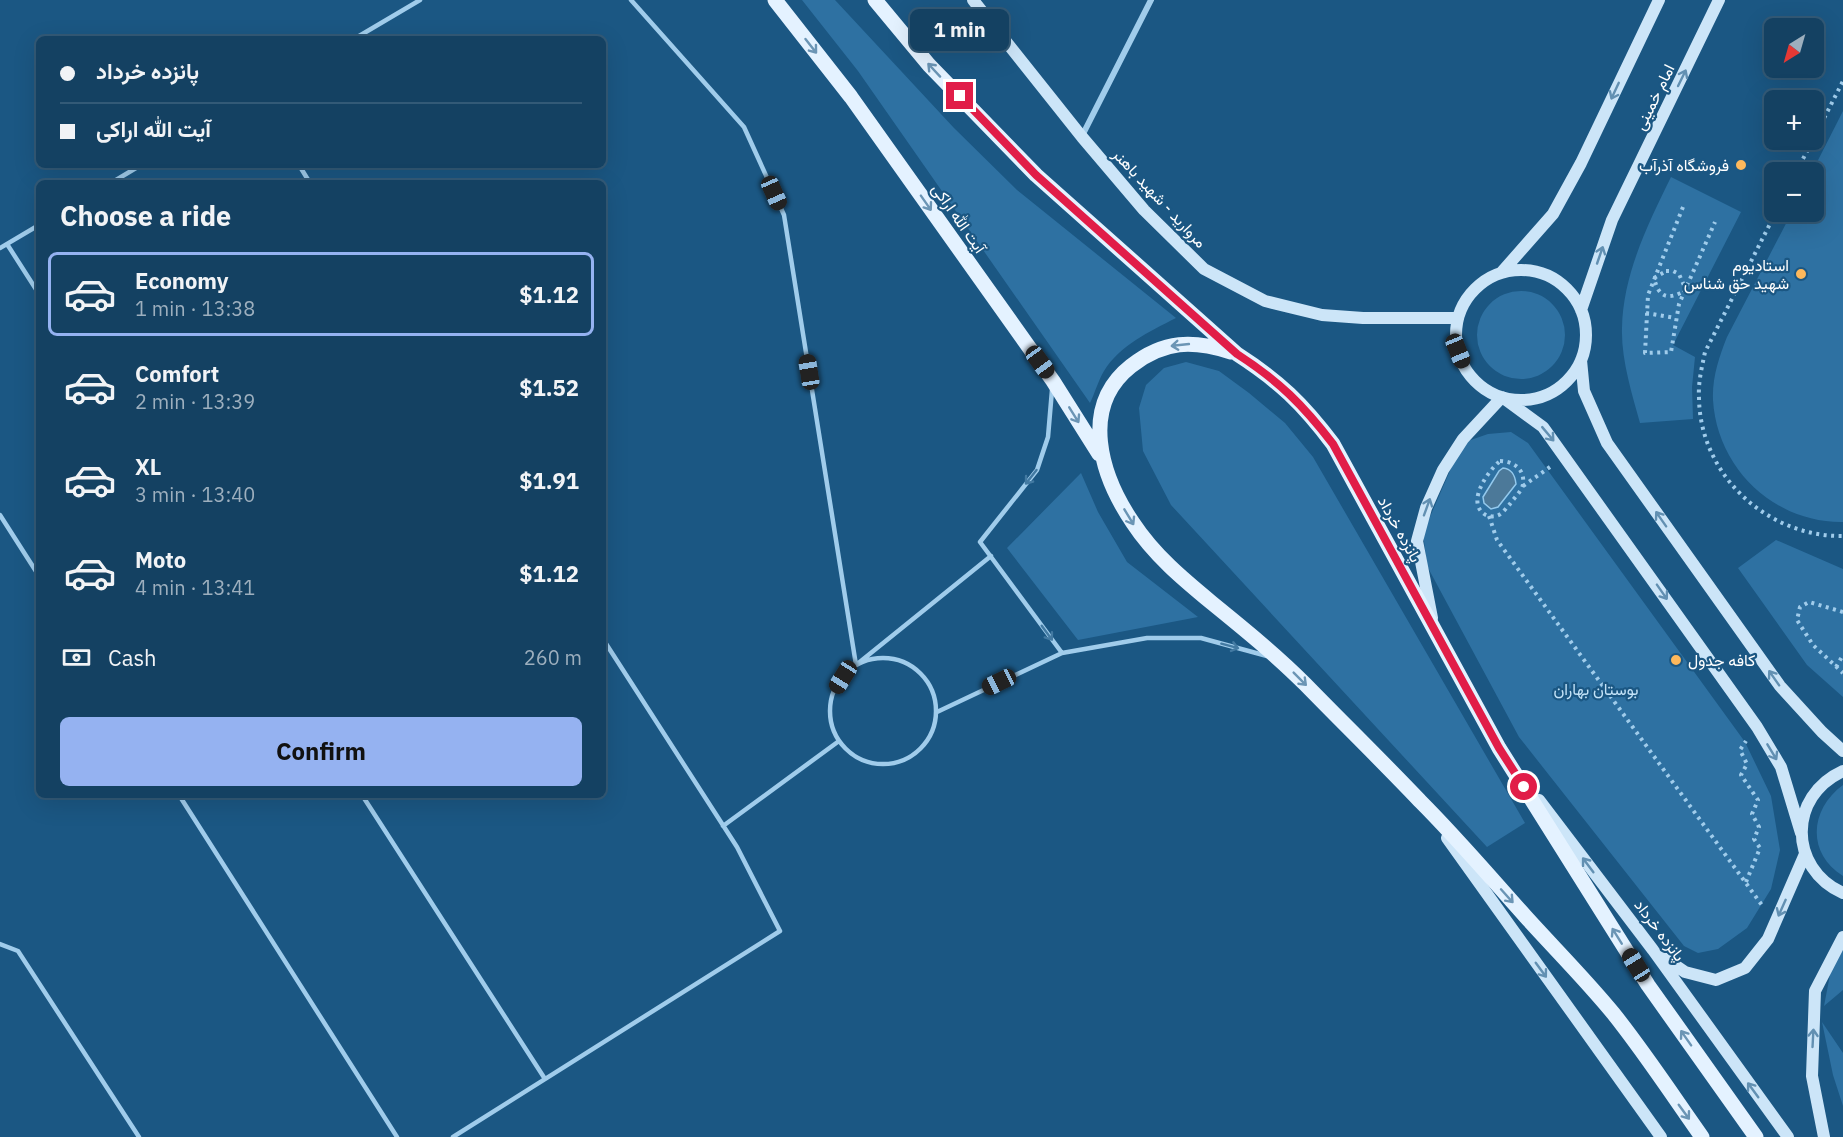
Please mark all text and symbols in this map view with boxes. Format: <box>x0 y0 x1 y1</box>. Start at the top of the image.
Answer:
callout: 1 min <box>910 9 1010 51</box>
text: 1 min <box>933 16 986 43</box>
north arrow <box>1764 18 1824 78</box>
map controls <box>1764 18 1824 222</box>
one-way arrow <box>805 38 818 54</box>
text: پانزده خرداد <box>96 56 199 85</box>
street label: امام خمینی <box>1629 61 1679 134</box>
one-way arrow <box>928 63 942 78</box>
one-way arrow <box>1676 69 1688 87</box>
one-way arrow <box>1609 81 1621 99</box>
route end <box>946 82 973 109</box>
button: + <box>1764 90 1824 150</box>
text: آیت الله اراکی <box>96 114 211 143</box>
street label: مروارید - شهید باهنر <box>1107 143 1211 252</box>
place label: فروشگاه آذرآب <box>1639 155 1729 176</box>
marker: فروشگاه آذرآب <box>1734 158 1748 172</box>
button: − <box>1764 162 1824 222</box>
car <box>758 173 790 213</box>
street label: آیت الله اراکی <box>927 179 991 258</box>
one-way arrow <box>920 195 933 211</box>
text: Choose a ride <box>60 198 231 233</box>
one-way arrow <box>1595 246 1606 264</box>
place label: استادیوم شهید حق شناس <box>1684 255 1789 294</box>
text: Economy <box>135 266 229 295</box>
icon: car <box>63 267 117 321</box>
marker: استادیوم شهید حق شناس <box>1794 267 1808 281</box>
text: $1.12 <box>519 280 579 309</box>
text: 1 min · 13:38 <box>135 295 255 322</box>
car <box>1443 331 1473 371</box>
one-way arrow <box>1171 340 1190 351</box>
car <box>1022 342 1058 382</box>
car <box>797 353 821 391</box>
text: Comfort <box>135 359 219 388</box>
icon: car <box>63 360 117 414</box>
text: $1.52 <box>519 373 579 402</box>
text: 2 min · 13:39 <box>135 388 255 415</box>
one-way arrow <box>1068 406 1080 423</box>
one-way arrow <box>1541 426 1554 442</box>
text: XL <box>135 452 161 481</box>
icon: car <box>63 453 117 507</box>
text: $1.91 <box>519 466 579 495</box>
one-way arrow <box>1024 469 1037 485</box>
text: 3 min · 13:40 <box>135 481 255 508</box>
street label: پانزده خرداد <box>1372 493 1426 566</box>
one-way arrow <box>1423 498 1434 517</box>
one-way arrow <box>1124 508 1136 525</box>
one-way arrow <box>1655 511 1667 527</box>
text: Moto <box>135 545 186 574</box>
icon: car <box>63 546 117 600</box>
text: $1.12 <box>519 559 579 588</box>
text: 4 min · 13:41 <box>135 574 255 601</box>
one-way arrow <box>1656 583 1668 599</box>
one-way arrow <box>1041 625 1054 641</box>
icon: cash <box>60 641 93 674</box>
one-way arrow <box>1220 641 1239 653</box>
text: Cash <box>108 643 157 672</box>
text: 260 m <box>524 644 582 671</box>
place label: کافه جدول <box>1688 650 1755 671</box>
marker: کافه جدول <box>1669 653 1683 667</box>
car <box>826 657 860 697</box>
car <box>979 666 1019 698</box>
one-way arrow <box>1768 670 1780 686</box>
one-way arrow <box>1293 672 1308 687</box>
park label: بوستان بهاران <box>1553 679 1639 700</box>
button: Confirm <box>60 717 582 786</box>
one-way arrow <box>1767 743 1779 760</box>
route start <box>1510 773 1537 800</box>
one-way arrow <box>1582 857 1595 873</box>
one-way arrow <box>1500 889 1514 904</box>
street label: پانزده خرداد <box>1629 895 1690 966</box>
one-way arrow <box>1776 899 1787 917</box>
one-way arrow <box>1611 927 1624 944</box>
car <box>1619 945 1653 985</box>
one-way arrow <box>1535 961 1548 977</box>
one-way arrow <box>1808 1028 1819 1048</box>
one-way arrow <box>1680 1030 1692 1046</box>
one-way arrow <box>1747 1082 1760 1098</box>
one-way arrow <box>1678 1103 1690 1120</box>

